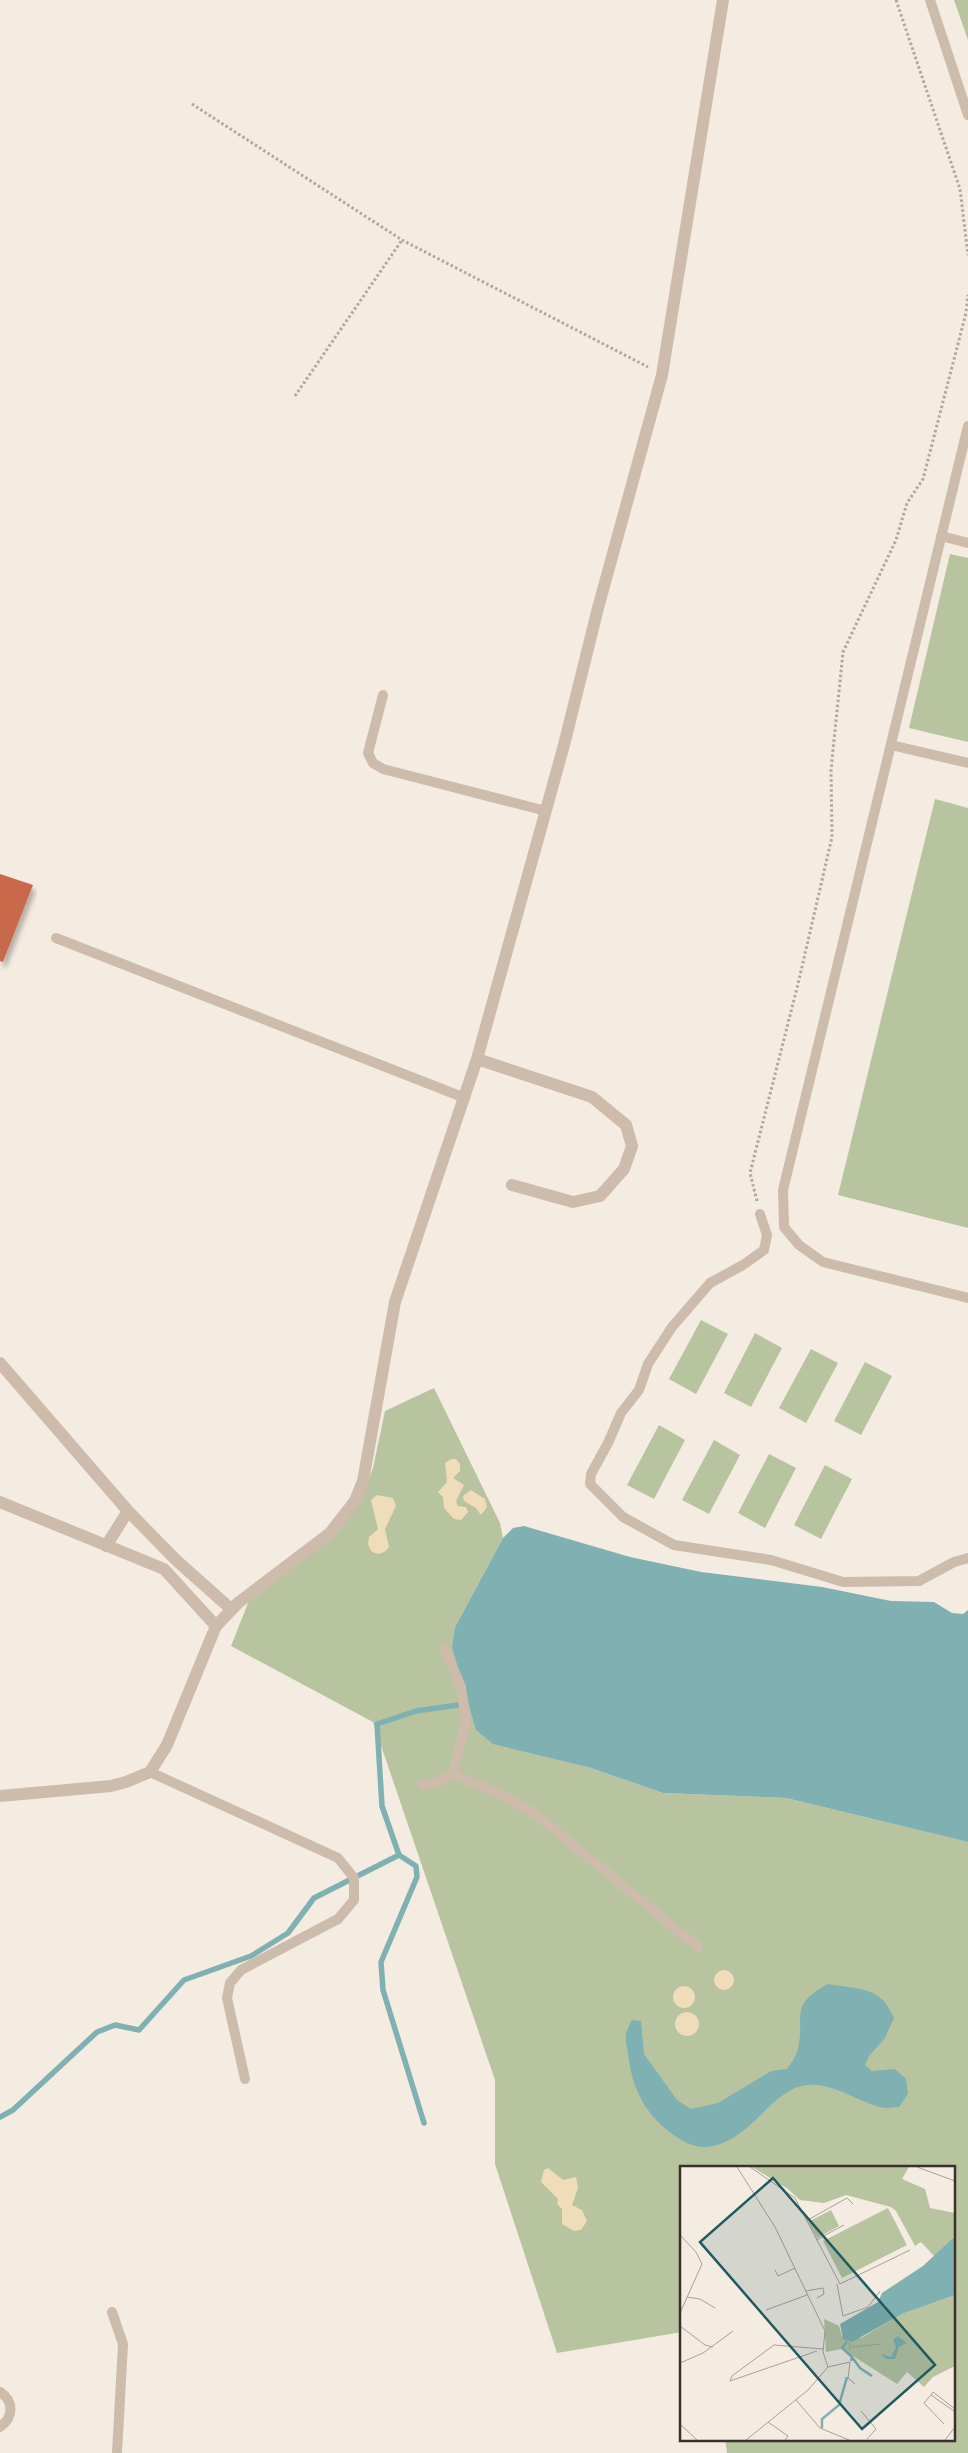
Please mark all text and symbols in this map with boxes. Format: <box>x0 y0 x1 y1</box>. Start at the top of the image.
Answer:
inset map <box>680 2166 956 2440</box>

